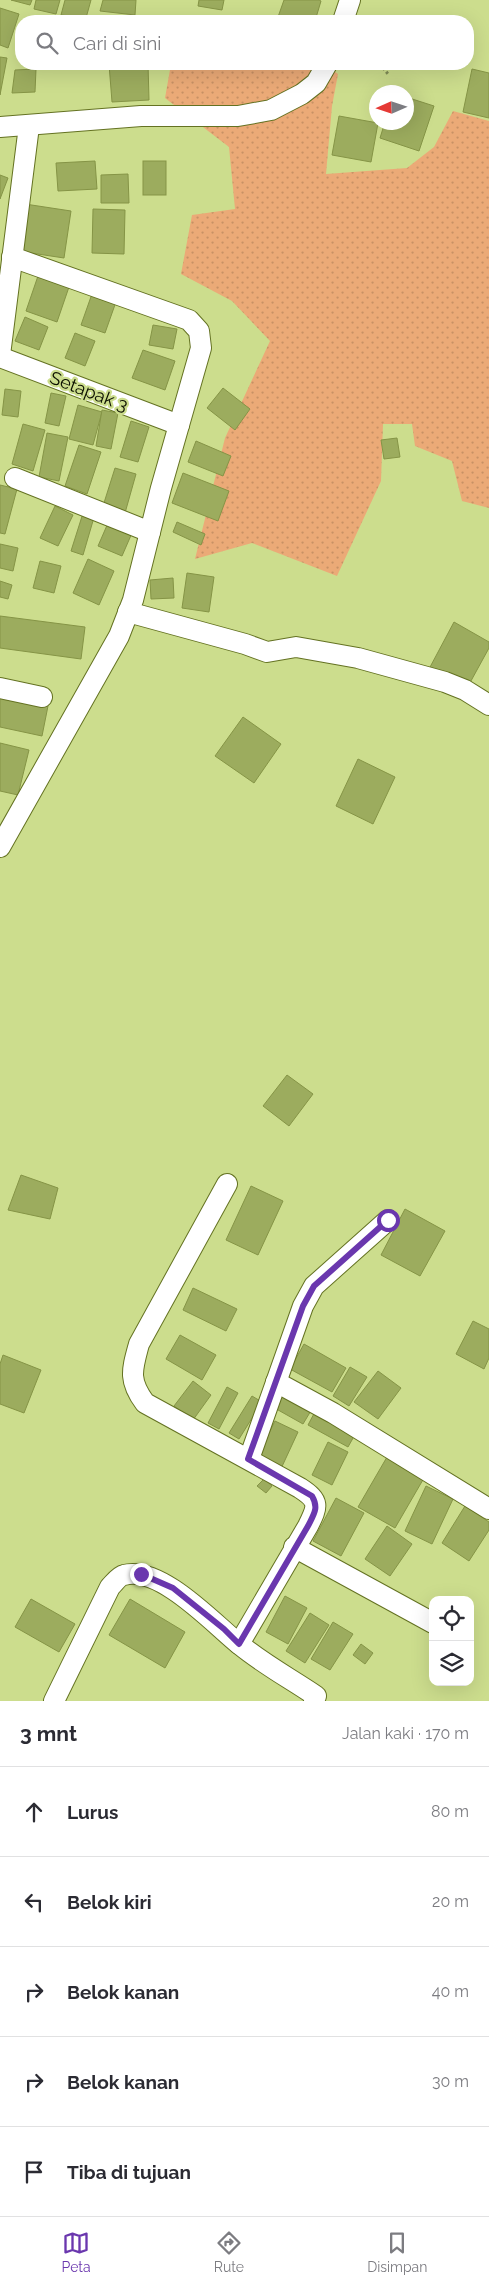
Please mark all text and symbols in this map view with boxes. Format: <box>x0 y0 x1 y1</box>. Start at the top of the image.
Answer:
search box <box>15 15 474 70</box>
icon: search <box>33 29 61 57</box>
text: Cari di sini <box>73 32 161 54</box>
north arrow <box>369 85 414 130</box>
street label: Setapak 3 <box>47 367 131 415</box>
route start <box>377 1209 400 1232</box>
route end <box>130 1563 153 1586</box>
map controls <box>429 1596 474 1686</box>
button: locate <box>429 1596 474 1641</box>
button: layers <box>429 1641 474 1686</box>
text: 3 mnt <box>20 1721 77 1746</box>
text: Jalan kaki · 170 m <box>342 1724 469 1743</box>
icon: ahead <box>20 1798 48 1826</box>
text: Lurus <box>67 1801 118 1823</box>
text: 80 m <box>431 1802 469 1821</box>
icon: left <box>20 1888 48 1916</box>
text: Belok kiri <box>67 1891 152 1913</box>
text: 20 m <box>432 1892 469 1911</box>
icon: right <box>20 1978 48 2006</box>
text: Belok kanan <box>67 1981 179 2003</box>
text: 40 m <box>432 1982 469 2001</box>
icon: right <box>20 2068 48 2096</box>
text: Belok kanan <box>67 2071 179 2093</box>
text: 30 m <box>432 2072 469 2091</box>
icon: arrive <box>20 2158 48 2186</box>
text: Tiba di tujuan <box>67 2161 191 2183</box>
tab: Peta <box>62 2229 91 2275</box>
tab: Rute <box>214 2229 244 2275</box>
tab: Disimpan <box>367 2229 427 2275</box>

